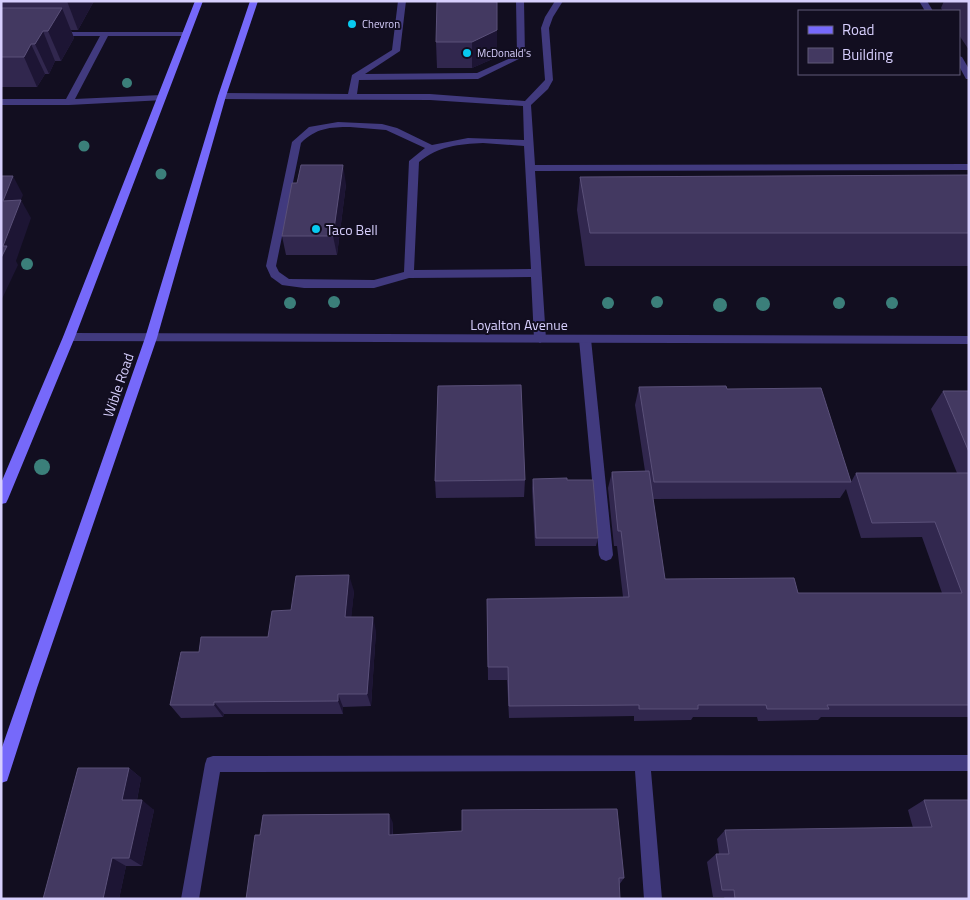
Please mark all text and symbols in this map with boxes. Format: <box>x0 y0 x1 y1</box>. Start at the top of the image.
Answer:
legend <box>798 10 960 75</box>
place label: Chevron <box>362 16 400 32</box>
marker: Chevron <box>346 18 358 30</box>
text: Road <box>842 18 874 41</box>
text: Building <box>842 43 893 66</box>
place label: McDonald's <box>477 45 531 61</box>
marker: McDonald's <box>461 47 473 59</box>
place label: Taco Bell <box>326 219 378 240</box>
marker: Taco Bell <box>310 223 322 235</box>
street label: Loyalton Avenue <box>470 314 568 335</box>
street label: Wible Road <box>97 350 139 420</box>

